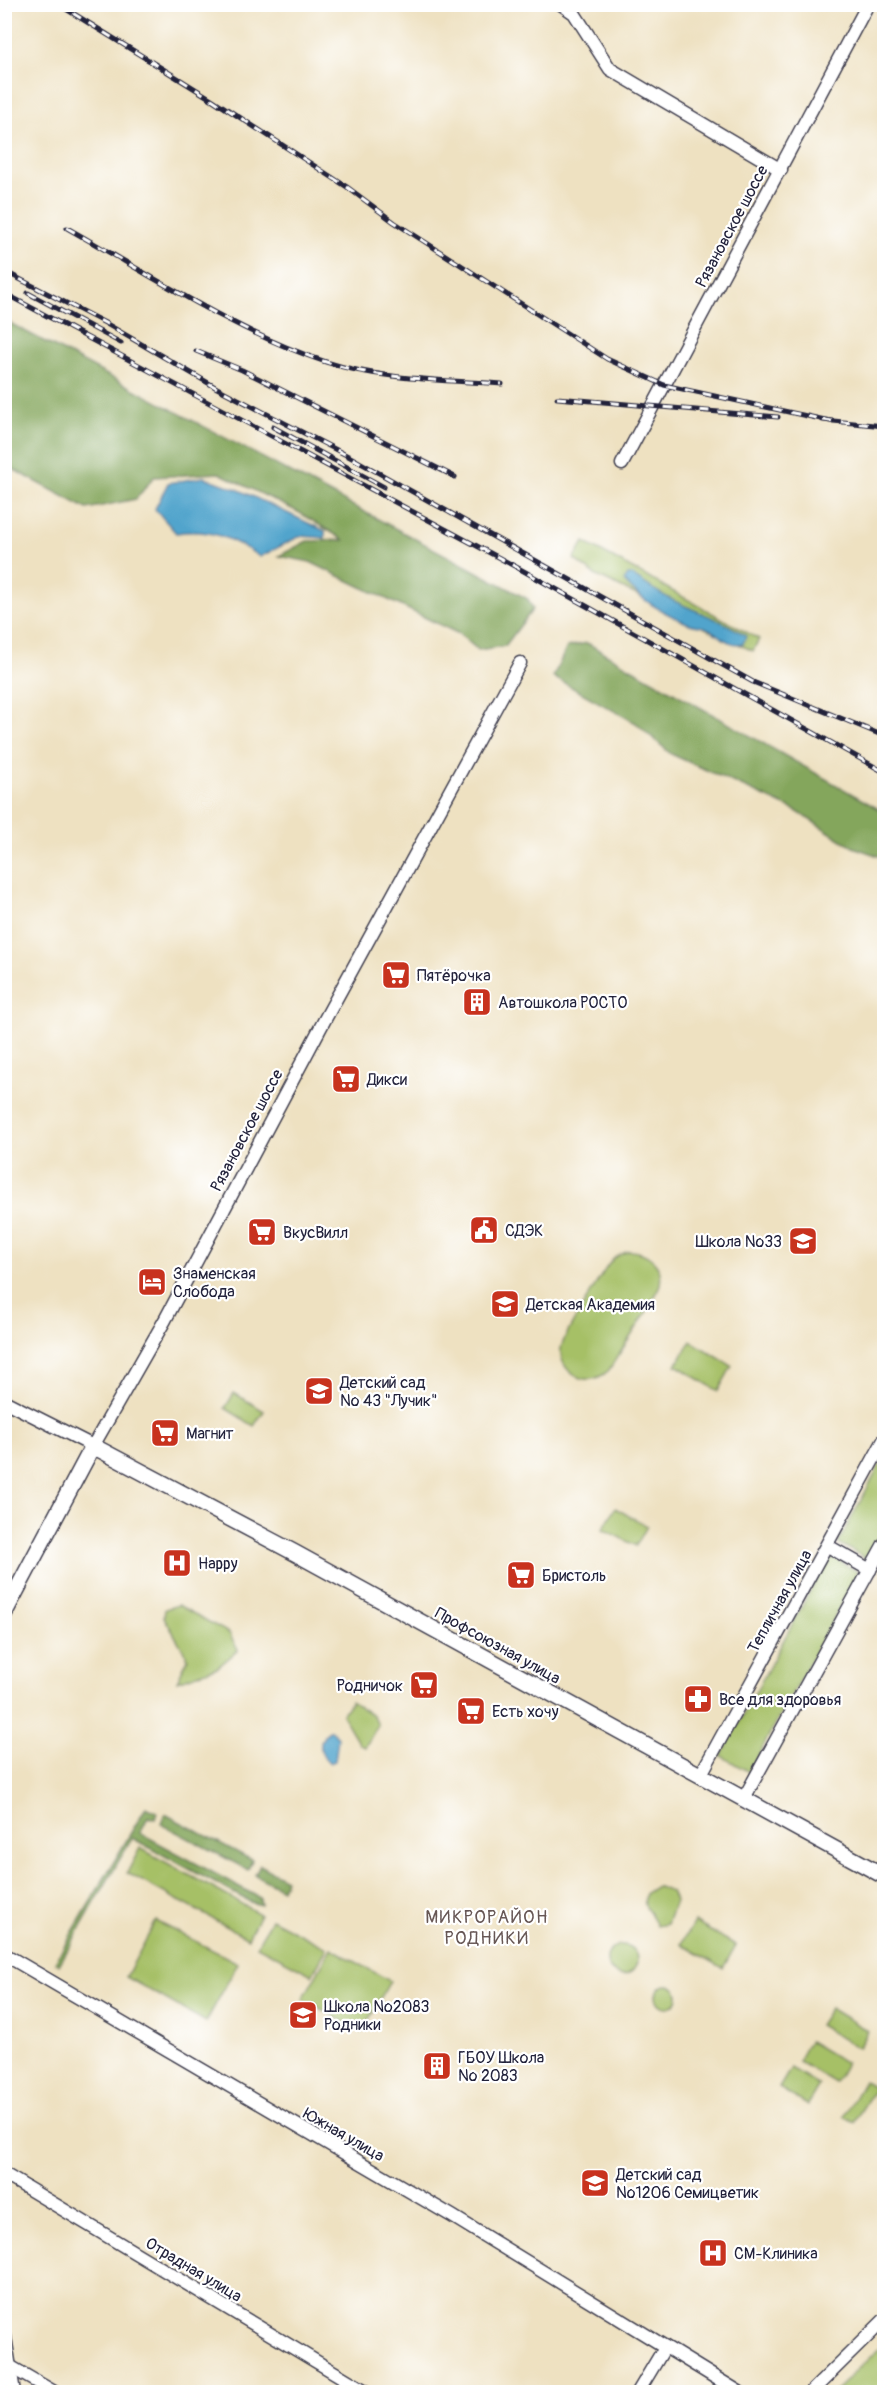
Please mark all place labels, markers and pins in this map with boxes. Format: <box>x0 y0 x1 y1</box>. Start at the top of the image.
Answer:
supermarket icon: Пятёрочка <box>380 959 412 991</box>
place label: Пятёрочка <box>417 966 491 986</box>
building icon: Автошкола РОСТО <box>461 986 493 1018</box>
place label: Автошкола РОСТО <box>498 993 627 1013</box>
supermarket icon: Дикси <box>330 1063 362 1095</box>
place label: Дикси <box>366 1070 407 1090</box>
public building icon: СДЭК <box>468 1214 500 1246</box>
supermarket icon: ВкусВилл <box>246 1216 278 1248</box>
place label: СДЭК <box>505 1221 543 1241</box>
place label: ВкусВилл <box>283 1223 348 1243</box>
school or university icon: Школа №33 <box>787 1225 819 1257</box>
place label: Школа №33 <box>695 1232 782 1252</box>
place label: Знаменская Слобода <box>173 1264 256 1302</box>
hotel icon: Знаменская Слобода <box>136 1266 168 1298</box>
school or university icon: Детская Академия <box>489 1288 521 1320</box>
place label: Детская Академия <box>525 1295 655 1315</box>
place label: Детский сад № 43 "Лучик" <box>339 1373 437 1411</box>
school or university icon: Детский сад № 43 "Лучик" <box>303 1375 335 1407</box>
supermarket icon: Магнит <box>149 1417 181 1449</box>
place label: Магнит <box>186 1424 234 1444</box>
hospital icon: Happy <box>161 1547 193 1579</box>
place label: Happy <box>198 1554 238 1574</box>
supermarket icon: Бристоль <box>505 1559 537 1591</box>
place label: Бристоль <box>542 1566 606 1586</box>
supermarket icon: Родничок <box>408 1669 440 1701</box>
place label: Родничок <box>337 1676 403 1696</box>
pharmacy icon: Все для здоровья <box>682 1683 714 1715</box>
place label: Все для здоровья <box>719 1690 841 1710</box>
supermarket icon: Есть хочу <box>455 1695 487 1727</box>
place label: Есть хочу <box>492 1702 559 1722</box>
place label: Школа №2083 Родники <box>324 1997 430 2035</box>
school or university icon: Школа №2083 Родники <box>287 1999 319 2031</box>
place label: ГБОУ Школа № 2083 <box>458 2048 544 2086</box>
building icon: ГБОУ Школа № 2083 <box>421 2050 453 2082</box>
place label: Детский сад №1206 Семицветик <box>615 2165 759 2203</box>
school or university icon: Детский сад №1206 Семицветик <box>579 2167 611 2199</box>
hospital icon: СМ-Клиника <box>697 2237 729 2269</box>
place label: СМ-Клиника <box>734 2244 818 2264</box>

